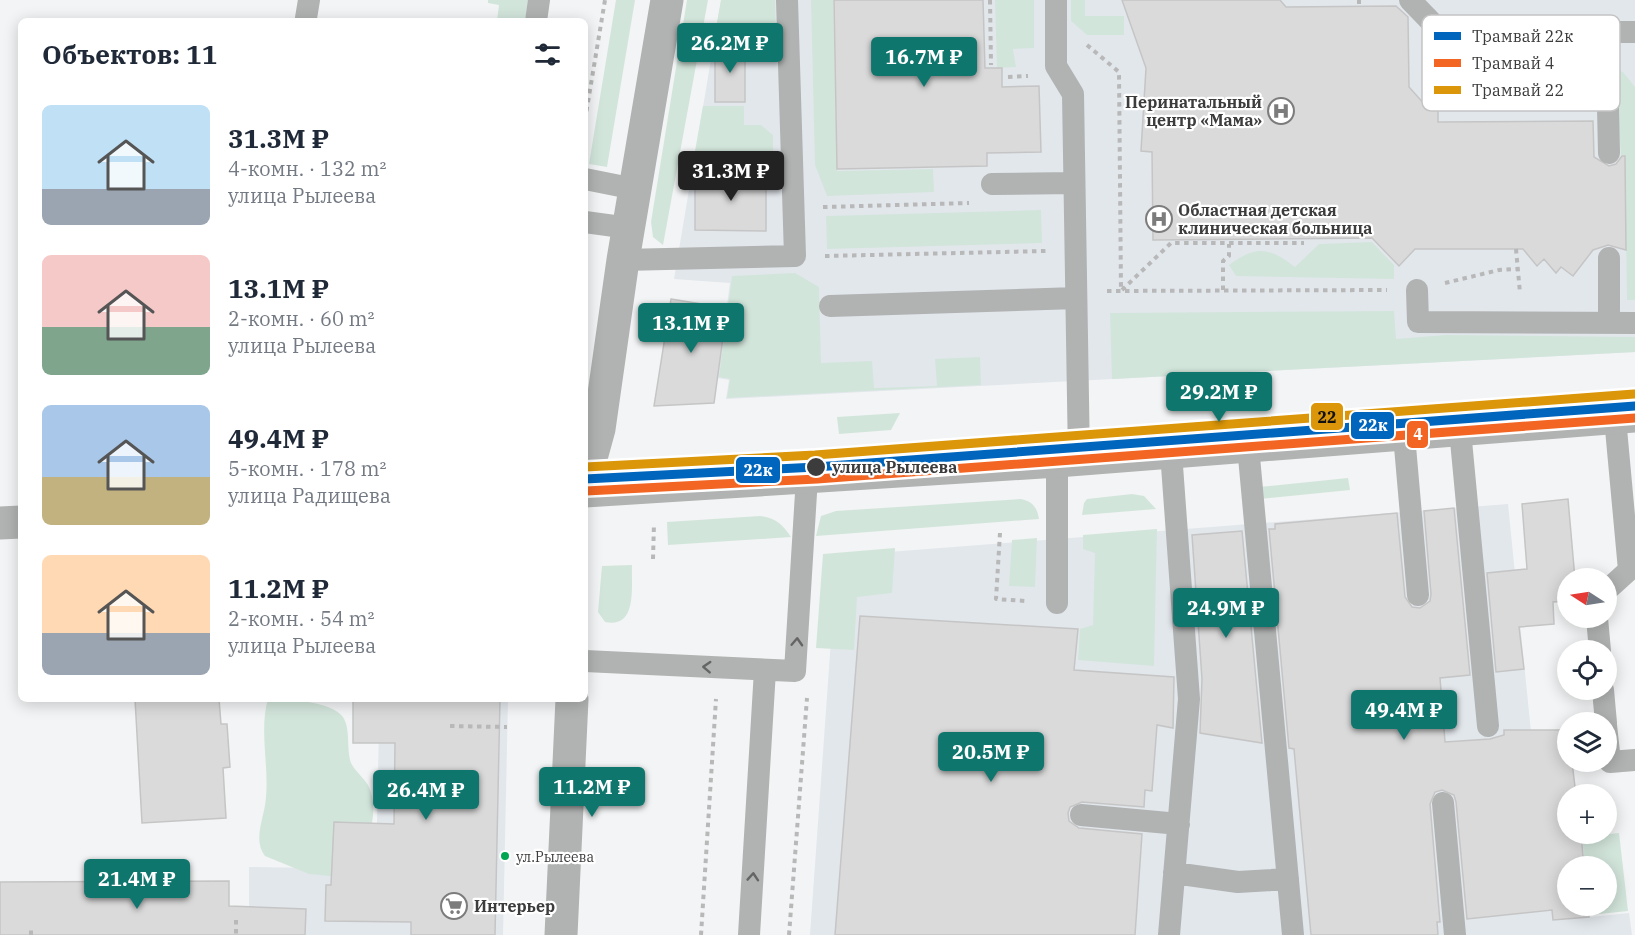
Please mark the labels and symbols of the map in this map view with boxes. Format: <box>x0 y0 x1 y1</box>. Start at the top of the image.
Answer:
legend <box>1422 15 1620 111</box>
pin: 26.2M ₽ <box>675 23 785 74</box>
text: Трамвай 22к <box>1472 26 1574 46</box>
pin: 16.7M ₽ <box>869 37 979 88</box>
text: Трамвай 4 <box>1472 53 1554 73</box>
text: Трамвай 22 <box>1472 80 1564 100</box>
place label: Перинатальный центр «Мама» <box>1125 92 1262 130</box>
hospital icon: Перинатальный центр «Мама» <box>1266 96 1296 126</box>
pin: 31.3M ₽ <box>676 151 786 202</box>
place label: Областная детская клиническая больница <box>1178 200 1372 238</box>
hospital icon: Областная детская клиническая больница <box>1144 204 1174 234</box>
pin: 13.1M ₽ <box>636 303 746 354</box>
pin: 29.2M ₽ <box>1164 372 1274 423</box>
line badge: 22 <box>1310 402 1344 431</box>
text: 22 <box>1317 407 1337 427</box>
line badge: 22к <box>1350 411 1395 440</box>
text: 22к <box>1358 415 1388 435</box>
line badge: 4 <box>1406 420 1429 449</box>
text: 4 <box>1413 424 1423 444</box>
line badge: 22к <box>735 456 781 484</box>
marker: улица Рылеева <box>805 456 827 478</box>
place label: улица Рылеева <box>831 457 957 477</box>
text: 22к <box>743 460 773 480</box>
north arrow <box>1557 568 1617 628</box>
pin: 24.9M ₽ <box>1171 588 1281 639</box>
one-way arrow <box>790 638 803 647</box>
one-way arrow <box>702 661 711 674</box>
pin: 49.4M ₽ <box>1349 690 1459 741</box>
pin: 20.5M ₽ <box>936 732 1046 783</box>
pin: 11.2M ₽ <box>537 767 647 818</box>
pin: 26.4M ₽ <box>371 770 481 821</box>
place label: ул.Рылеева <box>516 848 594 866</box>
marker: ул.Рылеева <box>499 850 511 862</box>
pin: 21.4M ₽ <box>82 859 192 910</box>
one-way arrow <box>746 872 759 881</box>
supermarket icon: Интерьер <box>439 891 469 921</box>
place label: Интерьер <box>474 896 555 916</box>

